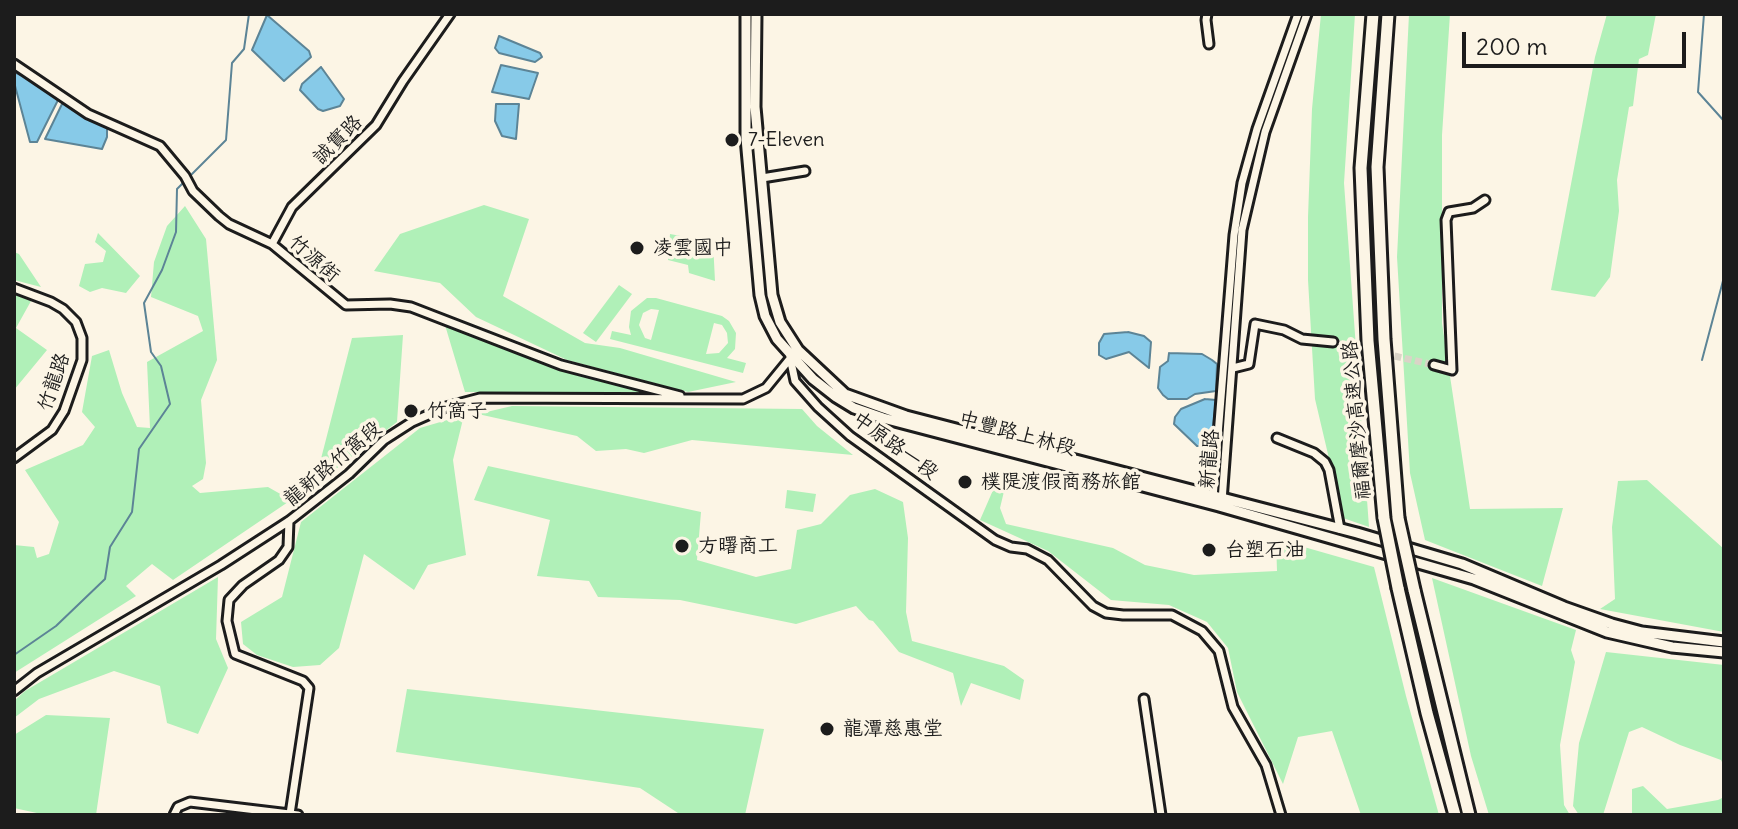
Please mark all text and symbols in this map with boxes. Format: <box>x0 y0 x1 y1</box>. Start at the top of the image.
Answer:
scale bar <box>1466 16 1690 66</box>
text: 200 m <box>1476 31 1548 61</box>
street label: 誠實路 <box>308 110 368 170</box>
place label: 7-Eleven <box>748 128 825 152</box>
marker: 7-Eleven <box>723 131 741 149</box>
street label: 竹源街 <box>283 230 345 288</box>
place label: 凌雲國中 <box>653 236 733 260</box>
marker: 凌雲國中 <box>628 239 646 257</box>
street label: 福爾摩沙高速公路 <box>1338 339 1376 501</box>
street label: 竹龍路 <box>33 350 75 414</box>
place label: 竹窩子 <box>427 399 487 423</box>
marker: 竹窩子 <box>402 402 420 420</box>
street label: 中原路一段 <box>847 407 943 485</box>
street label: 中豐路上林段 <box>956 407 1078 461</box>
street label: 龍新路竹窩段 <box>279 416 387 512</box>
street label: 新龍路 <box>1195 428 1225 490</box>
place label: 樸隄渡假商務旅館 <box>981 470 1141 494</box>
marker: 樸隄渡假商務旅館 <box>956 473 974 491</box>
place label: 方曙商工 <box>698 534 778 558</box>
marker: 方曙商工 <box>673 537 691 555</box>
place label: 台塑石油 <box>1225 538 1305 562</box>
marker: 台塑石油 <box>1200 541 1218 559</box>
place label: 龍潭慈惠堂 <box>843 717 943 741</box>
marker: 龍潭慈惠堂 <box>818 720 836 738</box>

